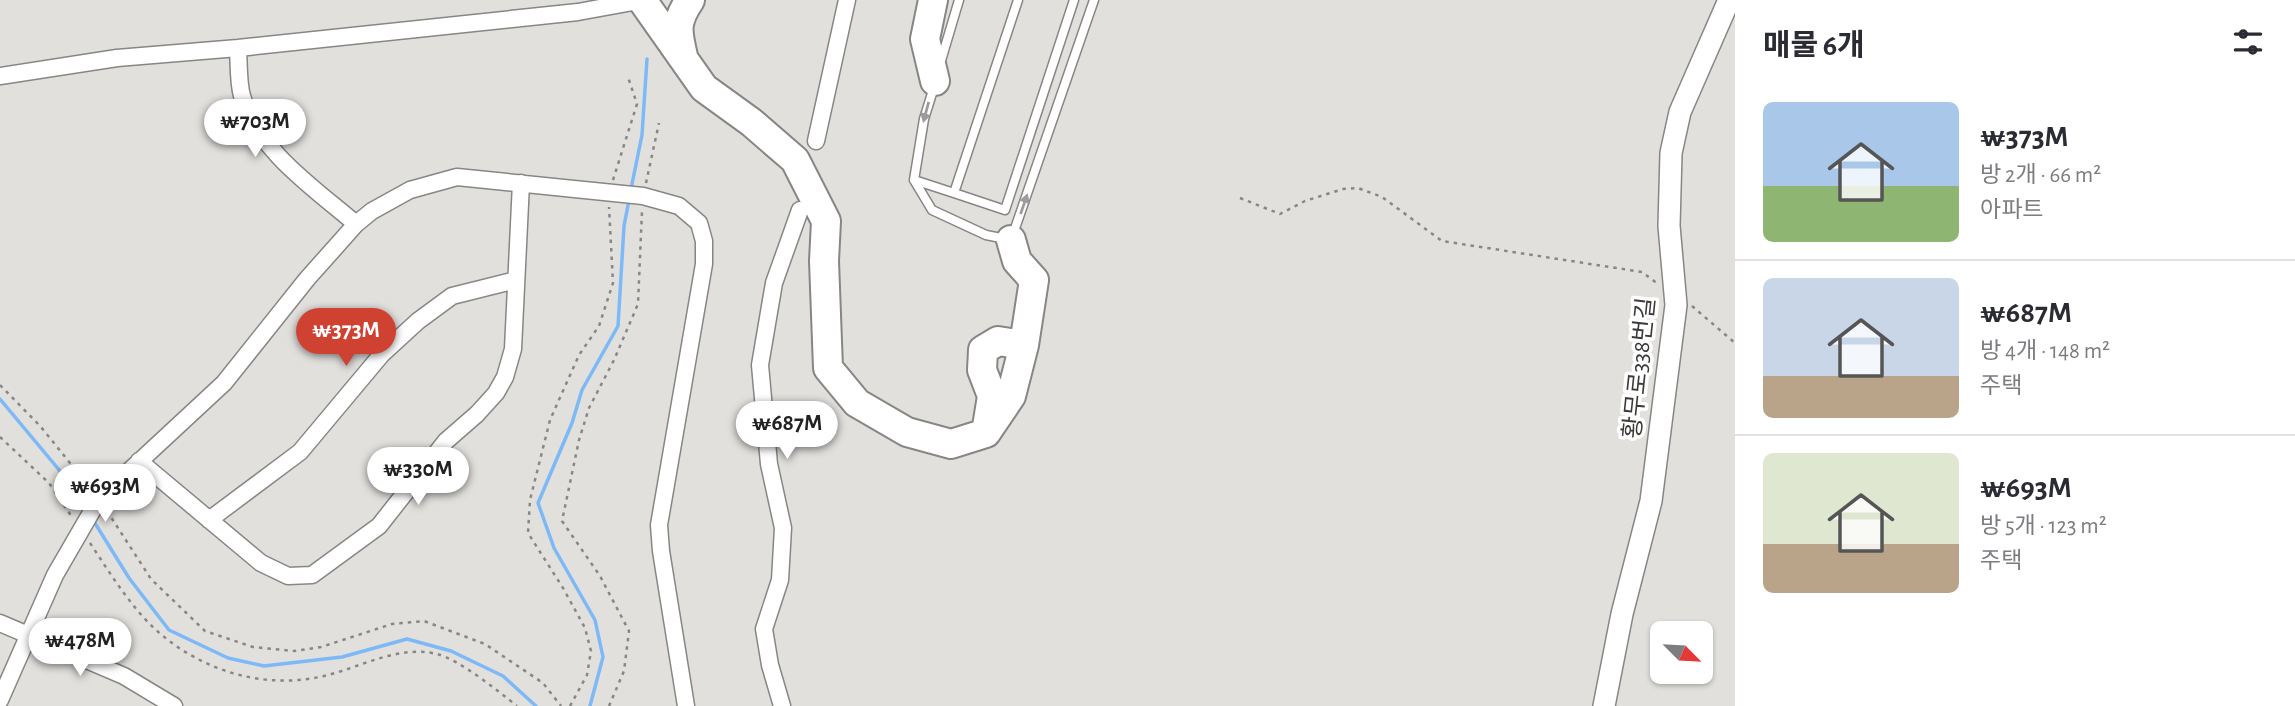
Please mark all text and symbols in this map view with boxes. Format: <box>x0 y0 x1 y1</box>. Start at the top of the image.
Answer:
icon: filters <box>2229 23 2267 61</box>
text: 매물 6개 <box>1763 31 1865 61</box>
pin: ₩703M <box>206 100 304 159</box>
one-way arrow <box>920 102 931 124</box>
text: ₩703M <box>220 110 290 133</box>
text: ₩373M <box>1980 122 2068 152</box>
icon: home <box>1819 130 1903 214</box>
text: 방 2개 · 66 m² <box>1980 164 2101 187</box>
one-way arrow <box>1019 193 1030 214</box>
text: 아파트 <box>1980 199 2043 222</box>
street label: 황무로338번길 <box>1619 296 1659 440</box>
text: ₩687M <box>1980 298 2072 328</box>
icon: home <box>1819 306 1903 390</box>
pin: ₩373M <box>297 308 395 368</box>
text: ₩373M <box>312 319 380 342</box>
text: 방 4개 · 148 m² <box>1980 340 2110 363</box>
text: 주택 <box>1980 375 2022 398</box>
pin: ₩687M <box>738 402 836 461</box>
text: ₩687M <box>752 412 822 435</box>
pin: ₩330M <box>369 448 467 507</box>
text: ₩330M <box>383 458 453 481</box>
pin: ₩693M <box>56 464 154 524</box>
text: ₩693M <box>1980 473 2072 503</box>
text: ₩693M <box>70 475 140 498</box>
icon: home <box>1819 481 1903 565</box>
text: 방 5개 · 123 m² <box>1980 515 2107 538</box>
text: 주택 <box>1980 550 2022 573</box>
pin: ₩478M <box>31 618 129 678</box>
north arrow <box>1650 621 1713 684</box>
map controls <box>1650 621 1713 684</box>
text: ₩478M <box>45 629 115 652</box>

